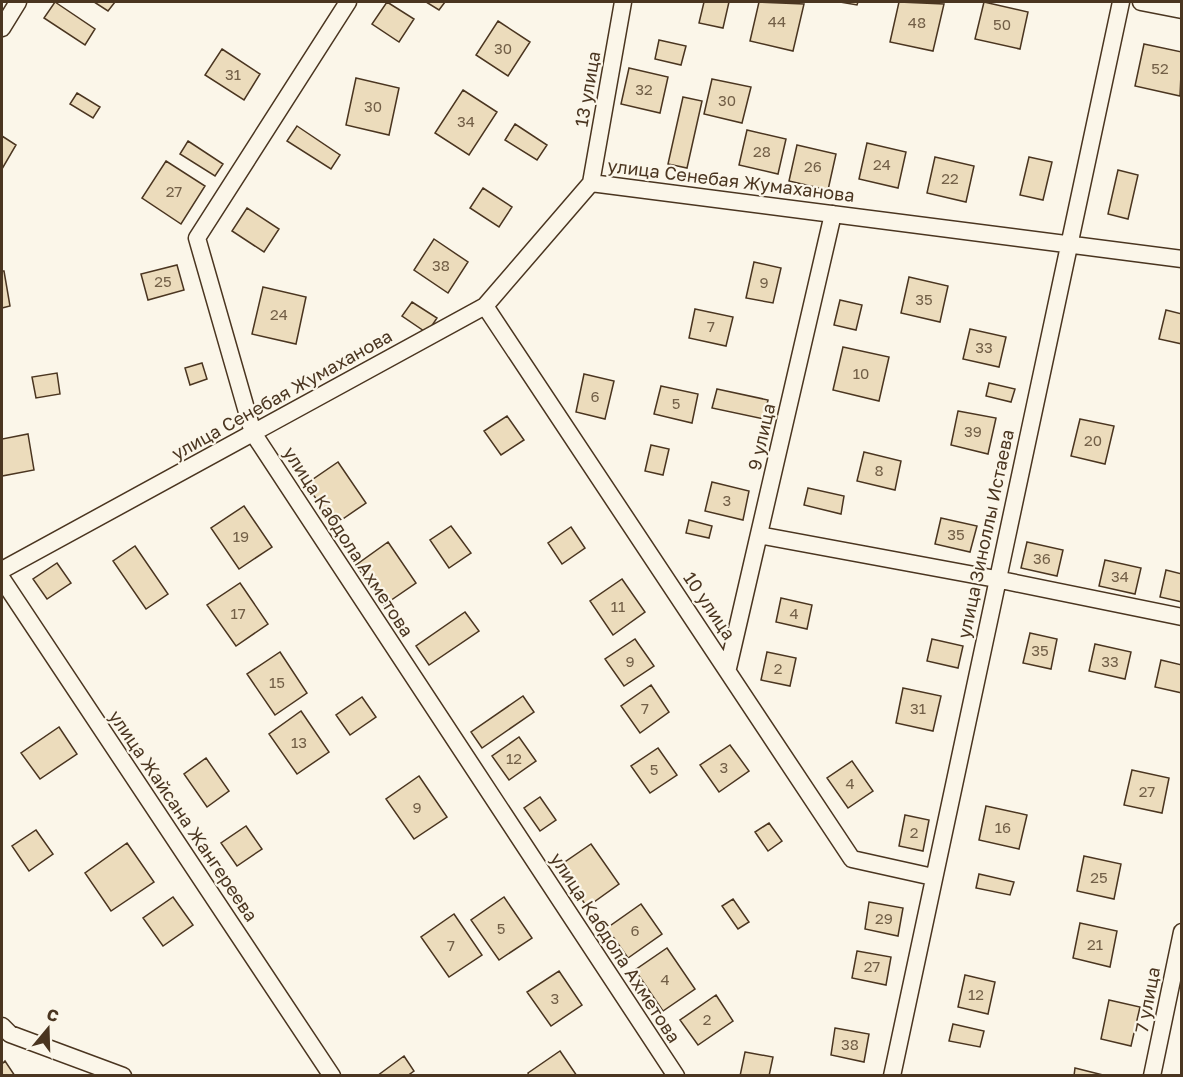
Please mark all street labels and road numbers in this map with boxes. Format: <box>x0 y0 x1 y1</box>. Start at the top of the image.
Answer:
street label: 13 улица <box>570 49 604 128</box>
street label: улица Сенебая Жумаханова <box>606 154 856 206</box>
street label: улица Сенебая Жумаханова <box>167 324 396 464</box>
street label: 9 улица <box>743 401 779 472</box>
street label: улица Зиноллы Истаева <box>952 427 1018 640</box>
street label: улица Кабдола Ахметова <box>279 442 419 641</box>
street label: 10 улица <box>679 567 741 644</box>
street label: улица Жайсана Жангереева <box>105 706 263 925</box>
street label: улица Кабдола Ахметова <box>546 848 686 1047</box>
street label: 7 улица <box>1130 965 1164 1035</box>

